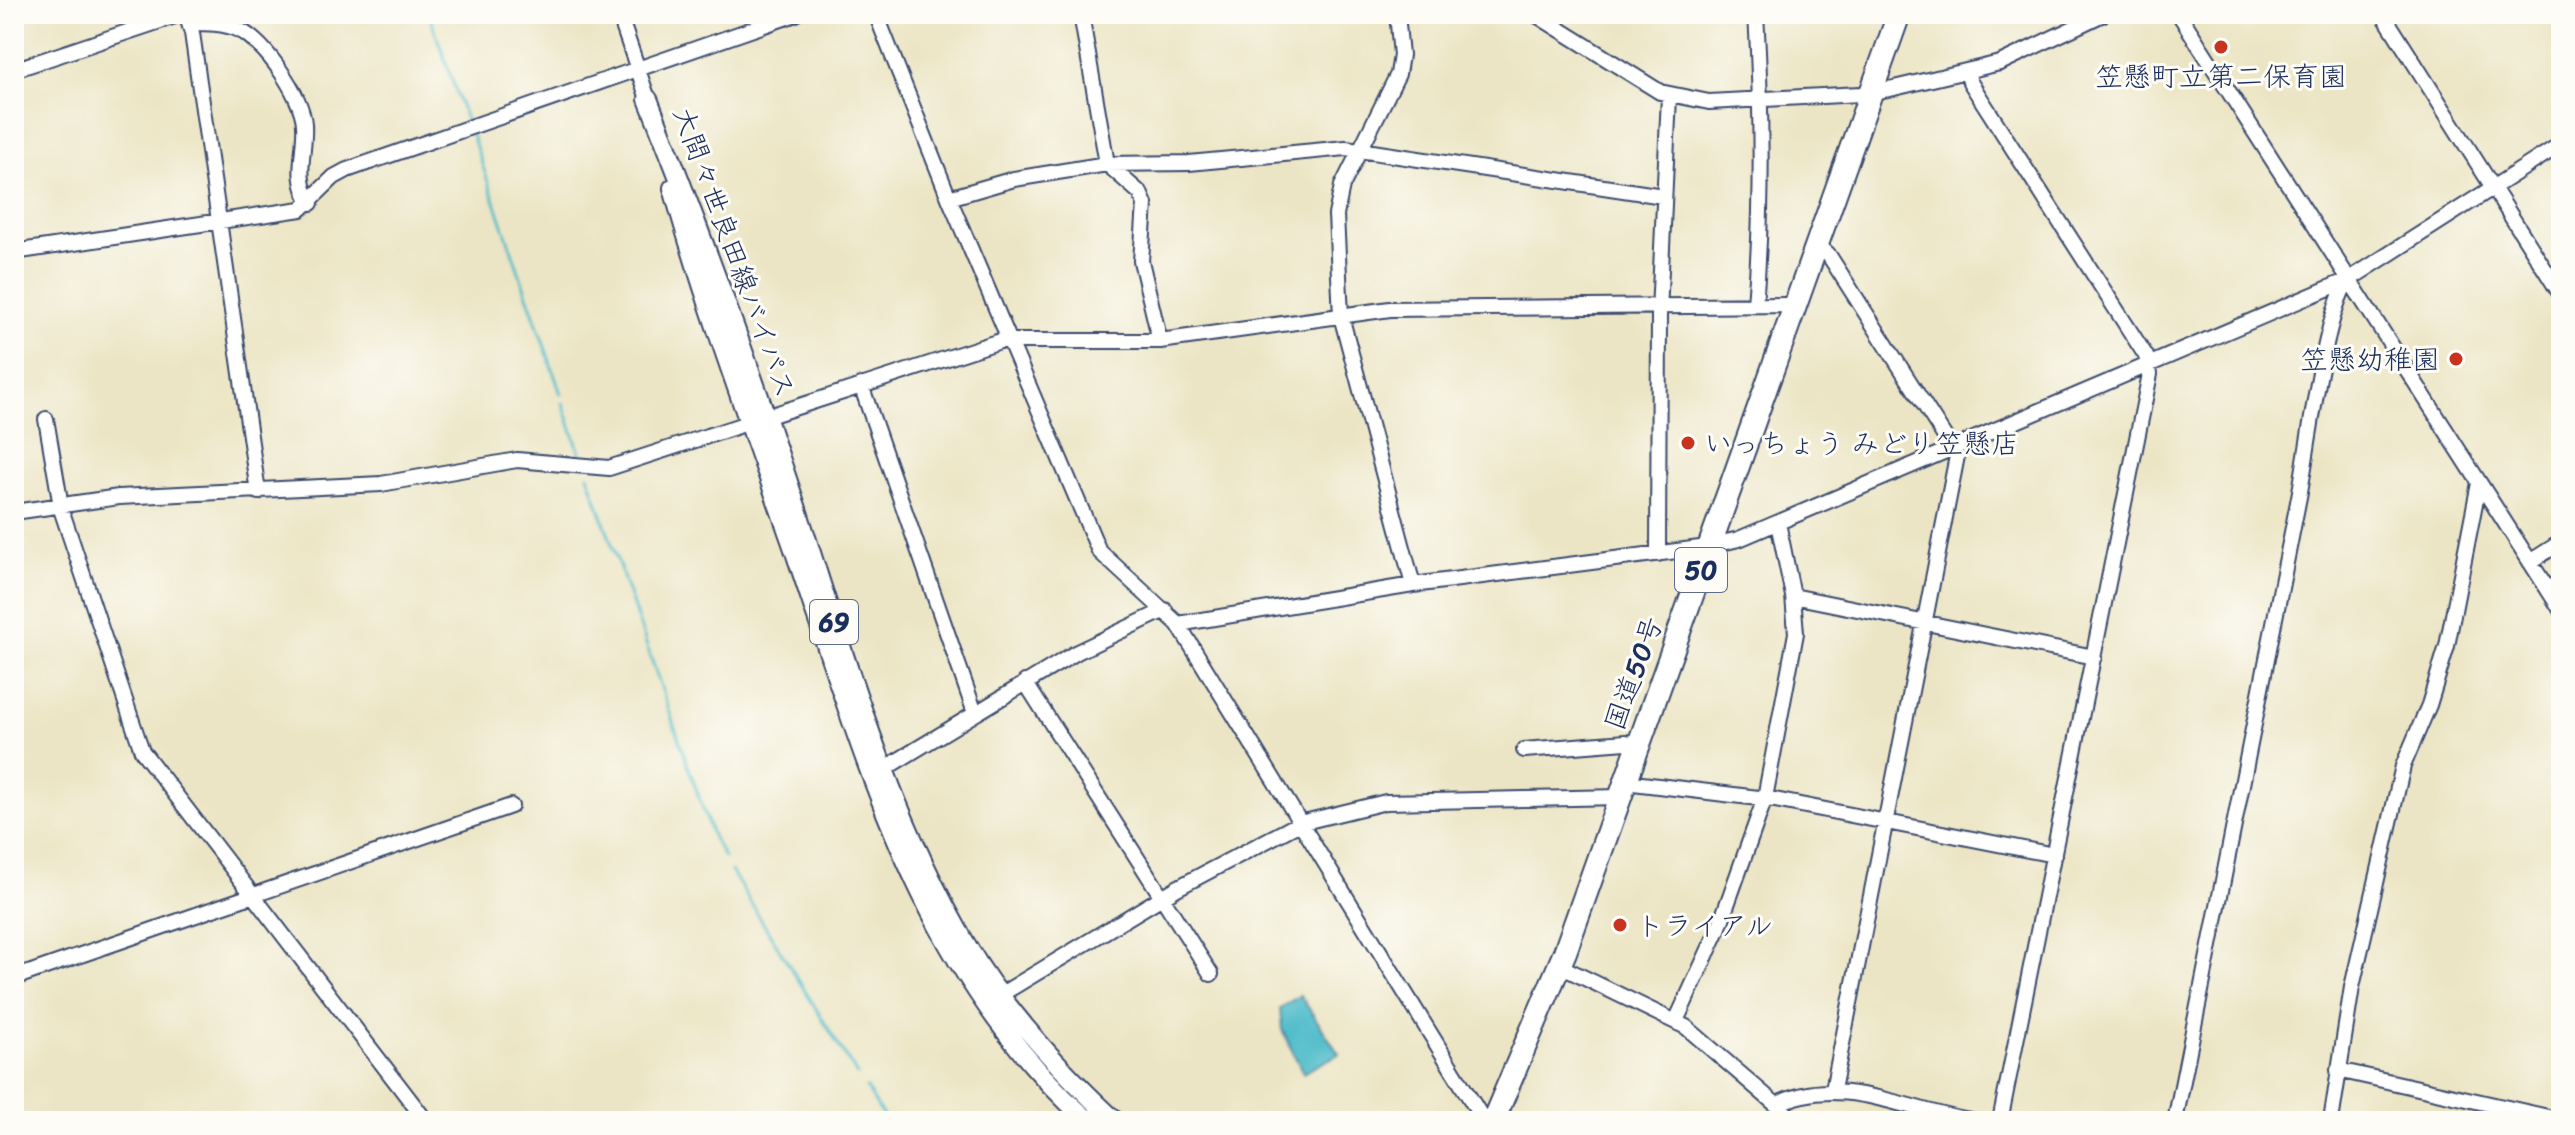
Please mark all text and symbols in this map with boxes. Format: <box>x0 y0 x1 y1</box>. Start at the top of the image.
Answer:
marker: 笠懸町立第二保育園 <box>2212 38 2230 56</box>
place label: 笠懸町立第二保育園 <box>2095 52 2347 101</box>
street label: 大間々世良田線バイパス <box>659 99 810 405</box>
place label: 笠懸幼稚園 <box>2300 335 2440 384</box>
marker: 笠懸幼稚園 <box>2447 350 2465 368</box>
place label: いっちょう みどり笠懸店 <box>1704 419 2019 468</box>
marker: いっちょう みどり笠懸店 <box>1679 434 1697 452</box>
road number: 50 <box>1675 548 1727 592</box>
road number: 69 <box>810 600 858 644</box>
street label: 国道50号 <box>1590 609 1677 737</box>
place label: トライアル <box>1636 901 1773 950</box>
marker: トライアル <box>1611 916 1629 934</box>

